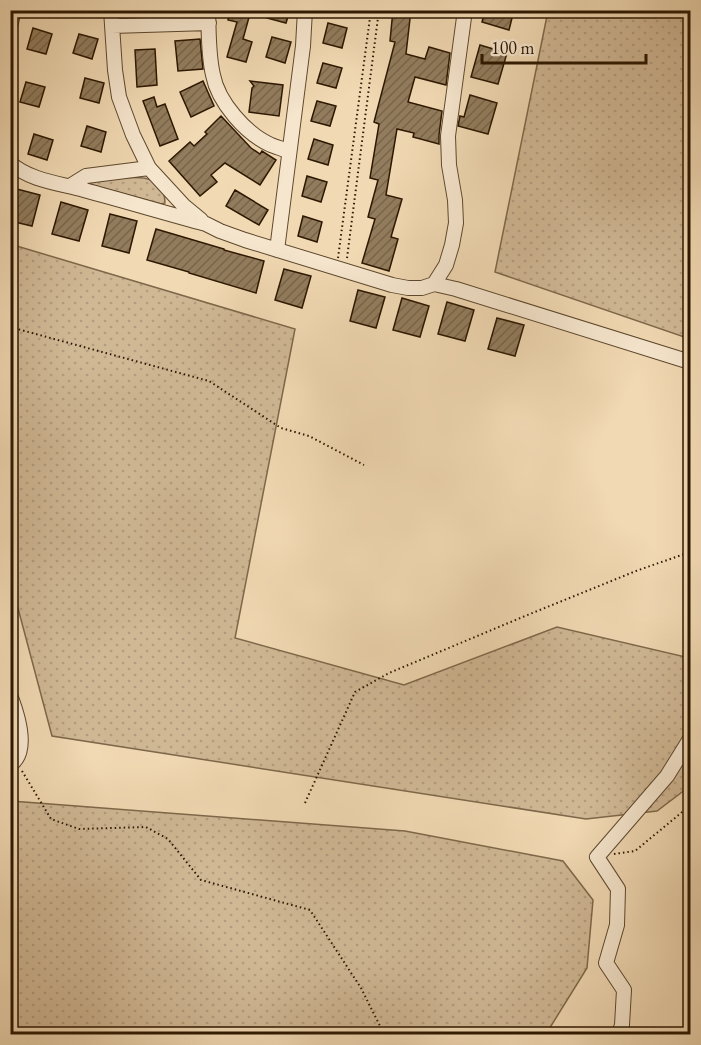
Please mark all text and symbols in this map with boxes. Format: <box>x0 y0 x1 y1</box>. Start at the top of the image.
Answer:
scale bar <box>482 27 646 65</box>
text: 100 m <box>491 36 535 59</box>

